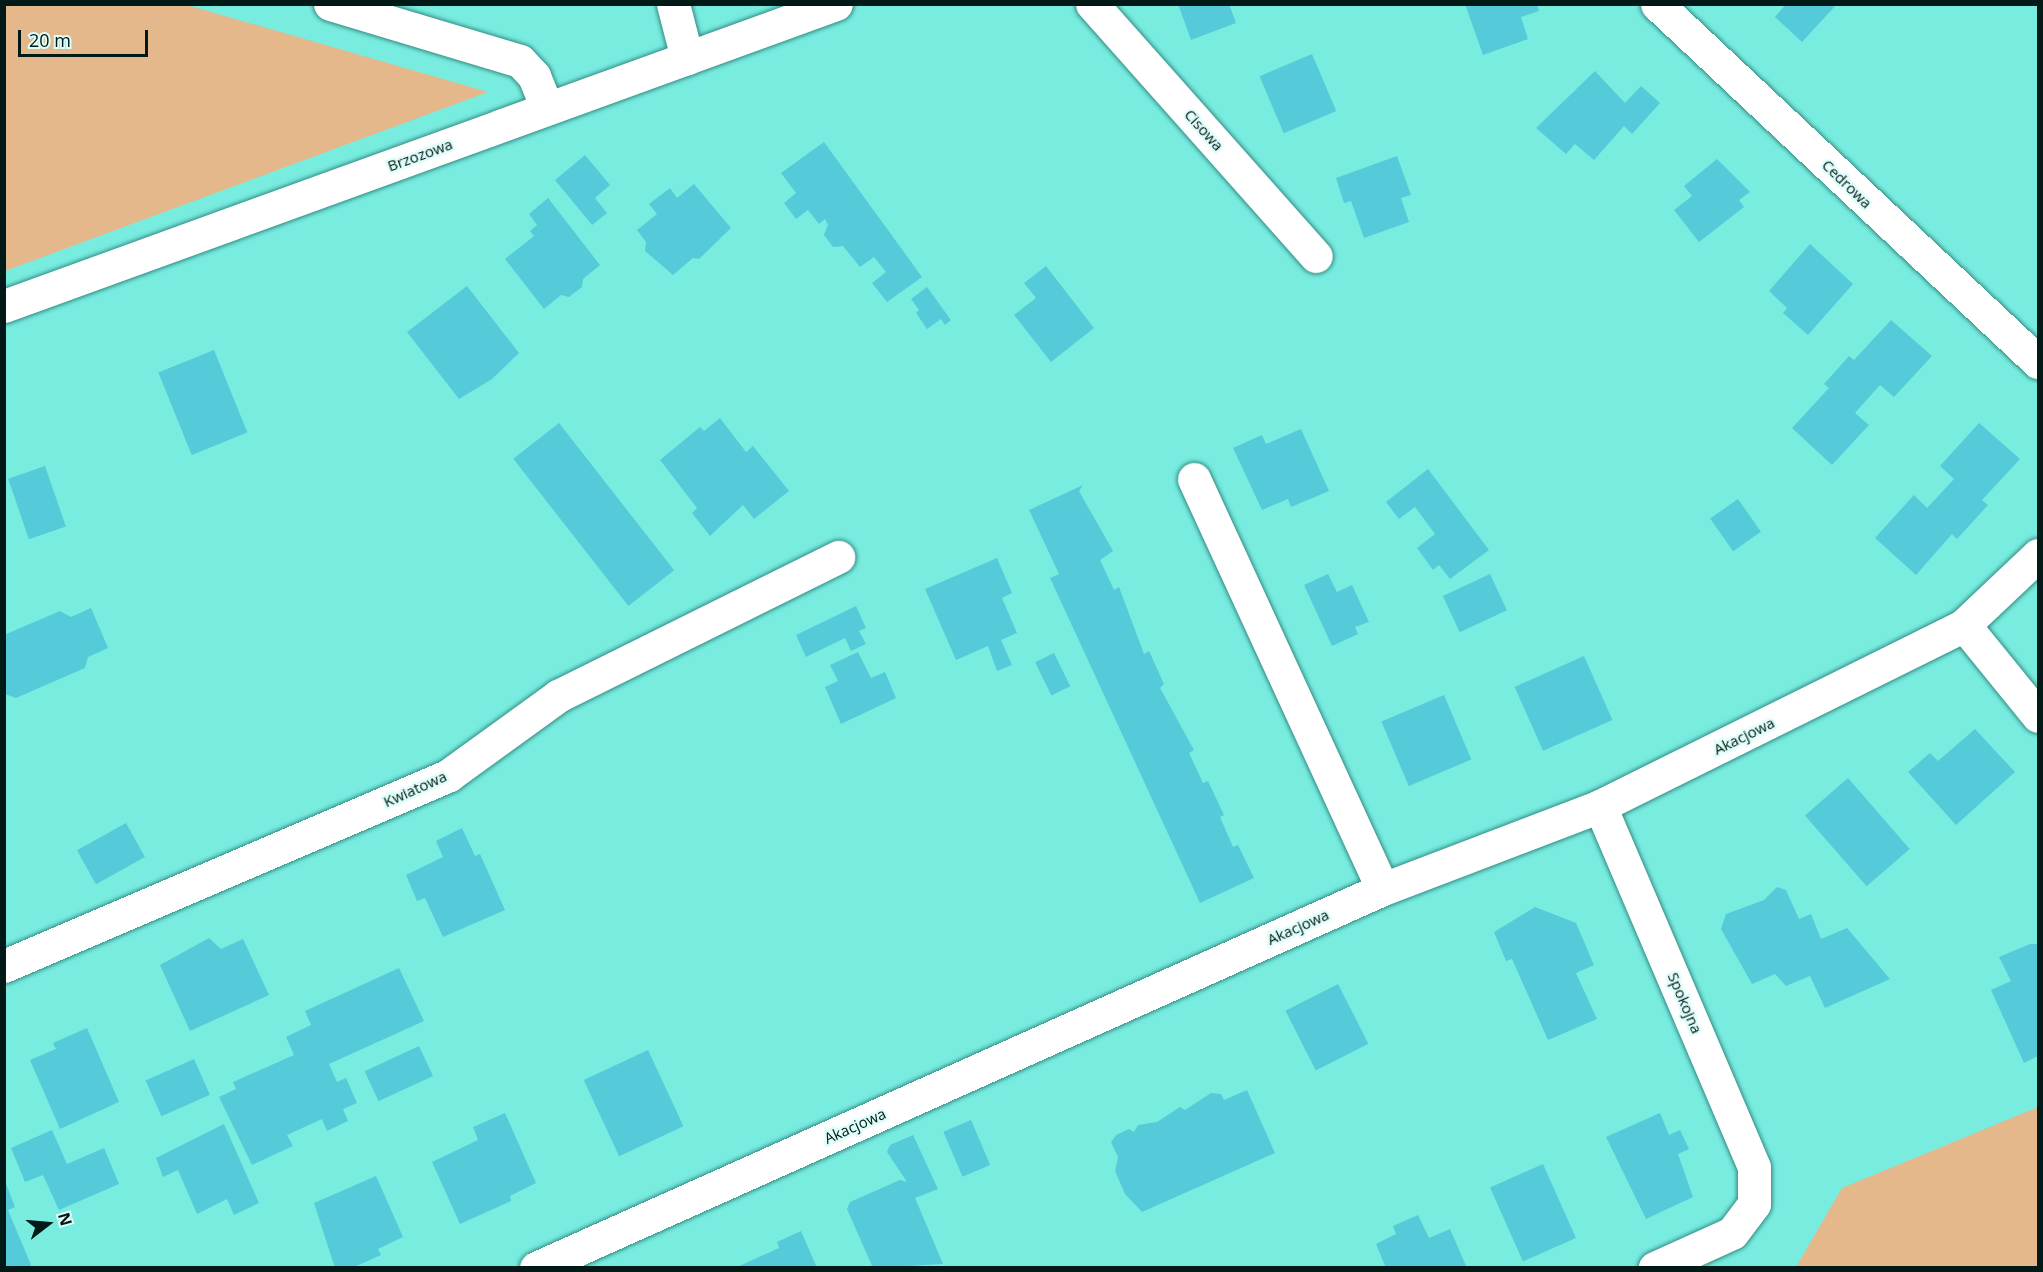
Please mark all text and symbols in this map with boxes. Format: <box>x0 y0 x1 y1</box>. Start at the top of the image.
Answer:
scale bar <box>21 18 152 56</box>
text: 20 m <box>29 28 71 52</box>
street label: Cisowa <box>1181 106 1227 154</box>
street label: Brzozowa <box>385 135 455 175</box>
street label: Cedrowa <box>1818 156 1876 212</box>
street label: Akacjowa <box>1711 714 1777 758</box>
street label: Kwiatowa <box>381 767 449 811</box>
street label: Akacjowa <box>1264 905 1332 949</box>
street label: Spokojna <box>1664 970 1706 1036</box>
street label: Akacjowa <box>821 1104 889 1148</box>
north arrow <box>18 1194 78 1254</box>
text: N <box>53 1210 78 1228</box>

